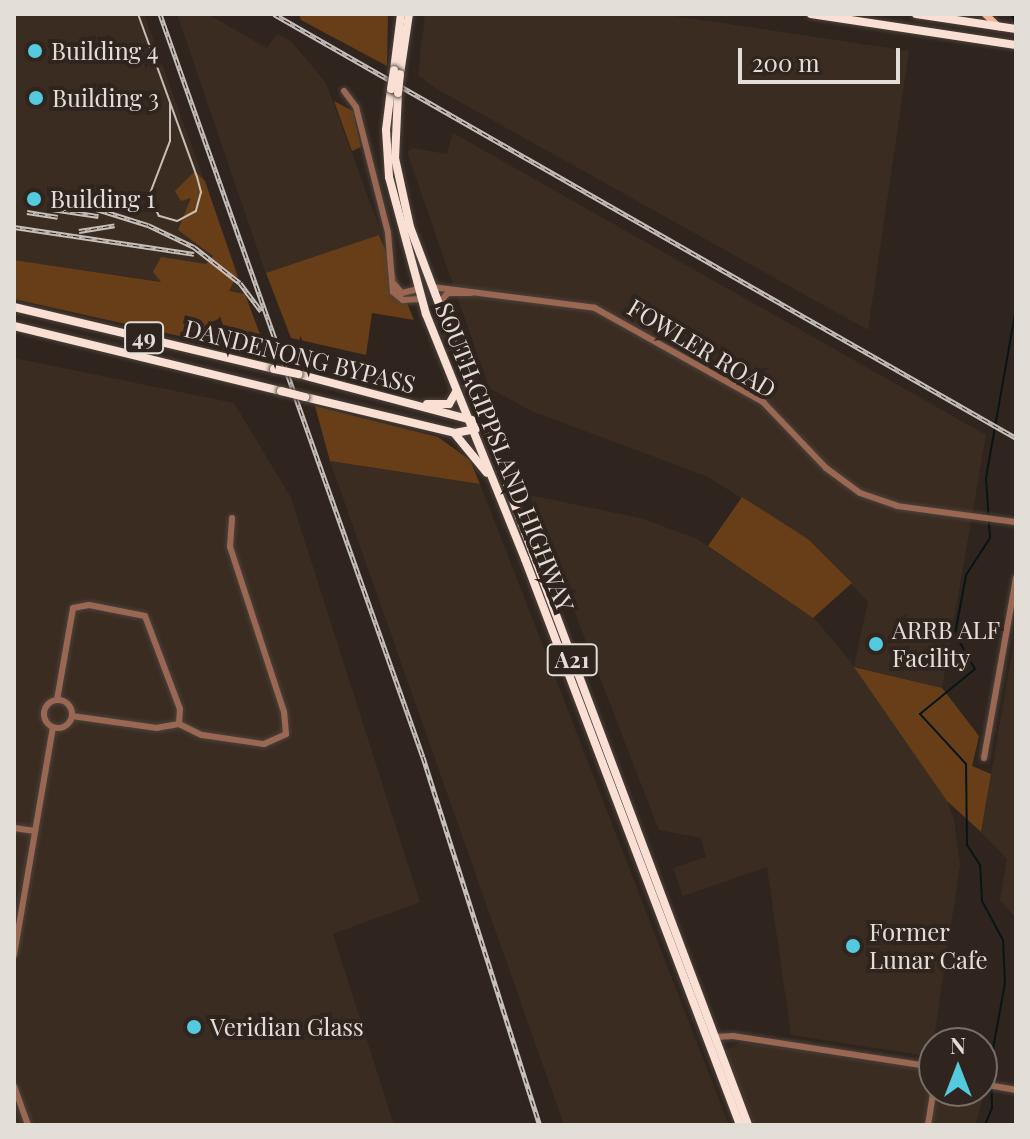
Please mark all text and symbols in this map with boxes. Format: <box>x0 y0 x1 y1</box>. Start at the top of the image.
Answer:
scale bar <box>742 32 904 82</box>
place label: Building 4 <box>51 37 159 65</box>
marker: Building 4 <box>26 42 44 60</box>
text: 200 m <box>752 46 820 78</box>
place label: Building 3 <box>52 84 159 112</box>
marker: Building 3 <box>27 89 45 107</box>
place label: Building 1 <box>50 185 155 213</box>
marker: Building 1 <box>25 190 43 208</box>
street label: FOWLER ROAD <box>623 292 781 404</box>
street label: SOUTH GIPPSLAND HIGHWAY <box>430 298 580 616</box>
street label: DANDENONG BYPASS <box>182 313 418 399</box>
road number: 49 <box>124 320 164 356</box>
place label: ARRB ALF Facility <box>892 616 1001 672</box>
marker: ARRB ALF Facility <box>867 635 885 653</box>
road number: A21 <box>546 642 598 678</box>
place label: Former Lunar Cafe <box>869 918 988 974</box>
marker: Former Lunar Cafe <box>844 937 862 955</box>
place label: Veridian Glass <box>210 1013 364 1041</box>
marker: Veridian Glass <box>185 1018 203 1036</box>
north arrow <box>918 1027 998 1107</box>
text: N <box>950 1030 966 1060</box>

